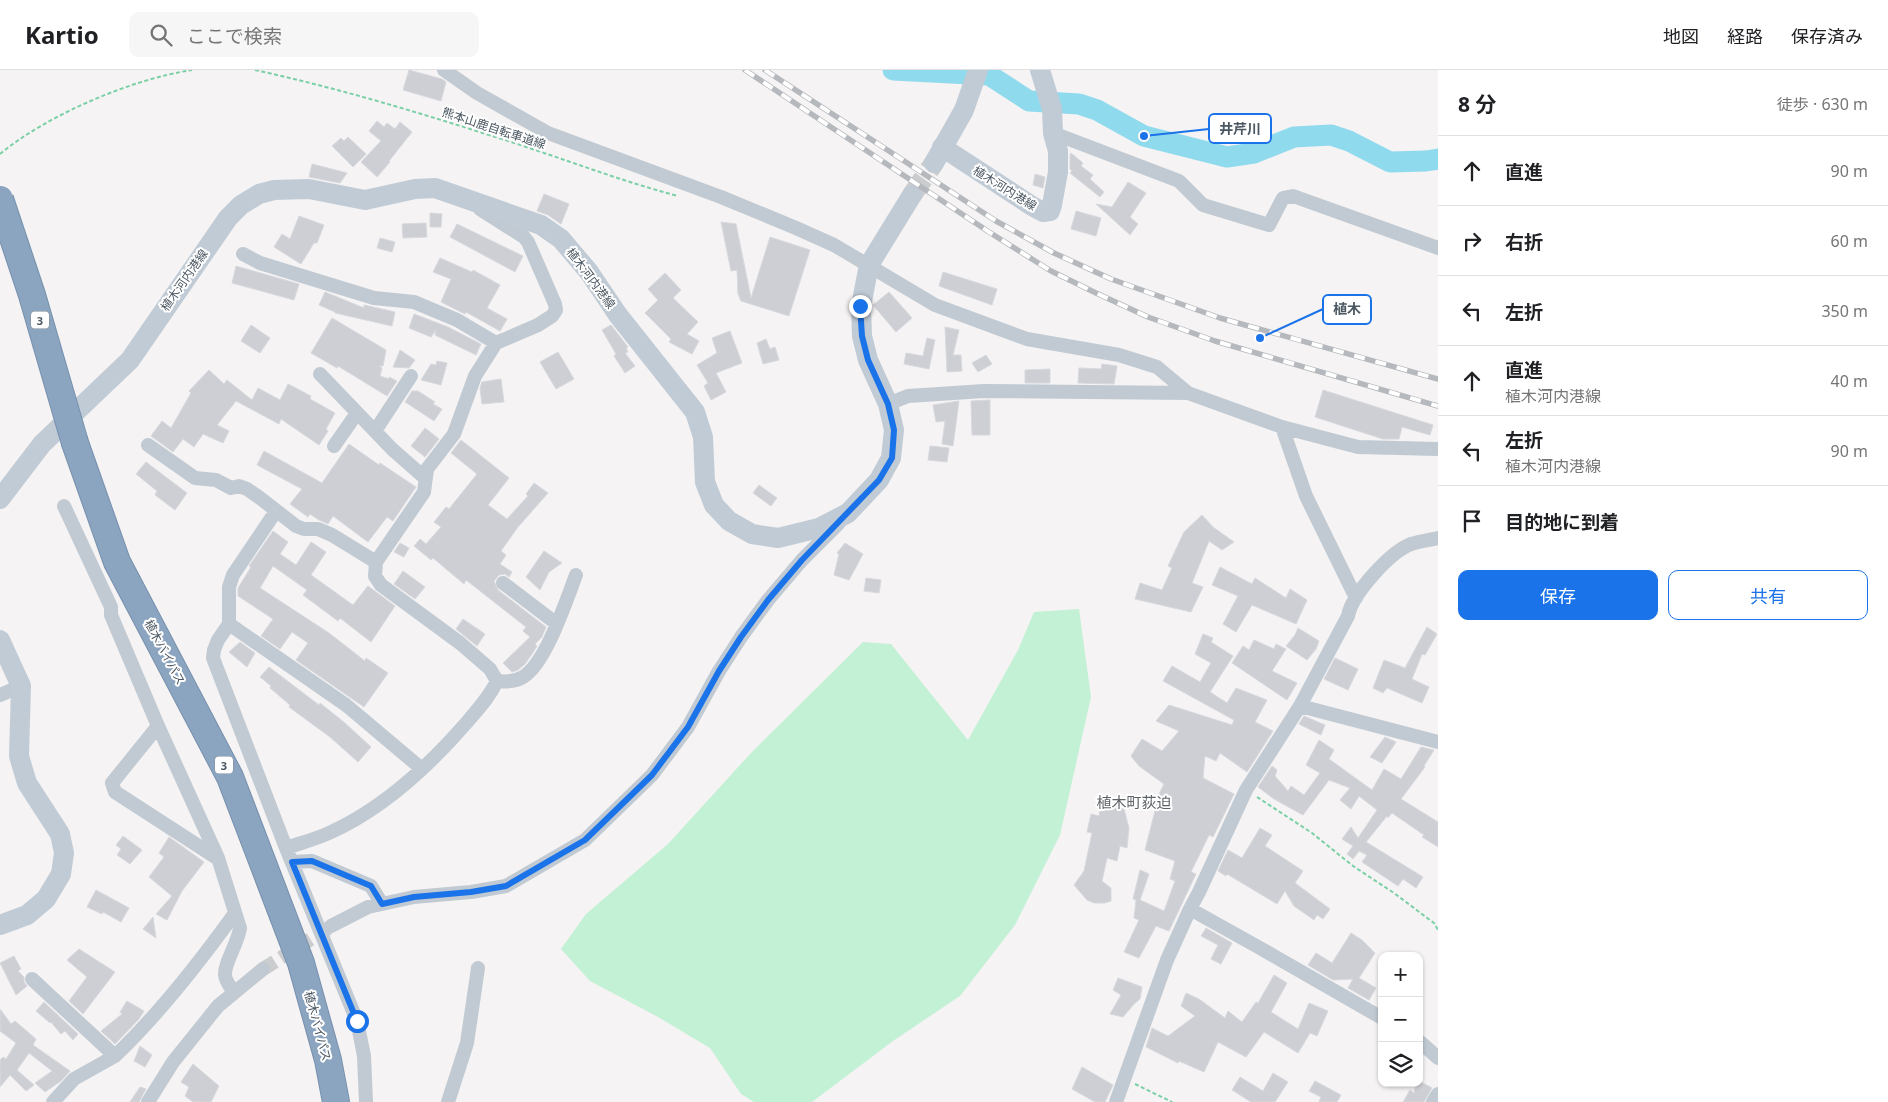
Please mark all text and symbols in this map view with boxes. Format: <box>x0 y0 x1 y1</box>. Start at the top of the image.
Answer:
search box <box>129 12 479 57</box>
text: Kartio <box>25 18 99 51</box>
icon: search <box>147 21 175 49</box>
text: ここで検索 <box>187 23 282 49</box>
text: 地図 <box>1663 24 1699 48</box>
text: 経路 <box>1727 24 1763 48</box>
text: 保存済み <box>1791 24 1863 48</box>
text: 8 分 <box>1458 90 1496 118</box>
text: 徒歩 · 630 m <box>1777 93 1868 115</box>
street label: 熊本山鹿自転車道線 <box>440 103 548 153</box>
callout: 井芹川 <box>1209 114 1271 143</box>
text: 井芹川 <box>1219 119 1261 138</box>
icon: ahead <box>1458 157 1486 185</box>
text: 直進 <box>1505 159 1543 185</box>
text: 90 m <box>1831 160 1868 182</box>
street label: 植木河内港線 <box>970 162 1040 214</box>
icon: right <box>1458 227 1486 255</box>
text: 右折 <box>1505 229 1543 255</box>
text: 60 m <box>1831 230 1868 252</box>
street label: 植木河内港線 <box>563 244 619 312</box>
street label: 植木河内港線 <box>156 246 212 314</box>
route end <box>849 295 872 318</box>
callout: 植木 <box>1323 295 1371 324</box>
icon: left <box>1458 297 1486 325</box>
text: 植木 <box>1333 299 1361 318</box>
text: 左折 <box>1505 299 1543 325</box>
text: 350 m <box>1821 300 1868 322</box>
road number: 3 <box>31 312 49 328</box>
text: 直進 <box>1505 357 1543 383</box>
icon: ahead <box>1458 367 1486 395</box>
text: 40 m <box>1831 370 1868 392</box>
text: 植木河内港線 <box>1505 385 1601 407</box>
text: 左折 <box>1505 427 1543 453</box>
icon: left <box>1458 437 1486 465</box>
text: 90 m <box>1831 440 1868 462</box>
text: 植木河内港線 <box>1505 455 1601 477</box>
icon: arrive <box>1458 507 1486 535</box>
text: 目的地に到着 <box>1505 509 1619 535</box>
button: 保存 <box>1458 570 1658 620</box>
button: 共有 <box>1668 570 1868 620</box>
street label: 植木バイパス <box>141 616 189 688</box>
road number: 3 <box>215 756 233 774</box>
district label: 植木町荻迫 <box>1096 792 1172 812</box>
map controls <box>1378 952 1423 1087</box>
button: + <box>1378 952 1423 997</box>
street label: 植木バイパス <box>301 989 335 1063</box>
button: − <box>1378 997 1423 1042</box>
route start <box>346 1010 369 1033</box>
button: layers <box>1378 1042 1423 1087</box>

